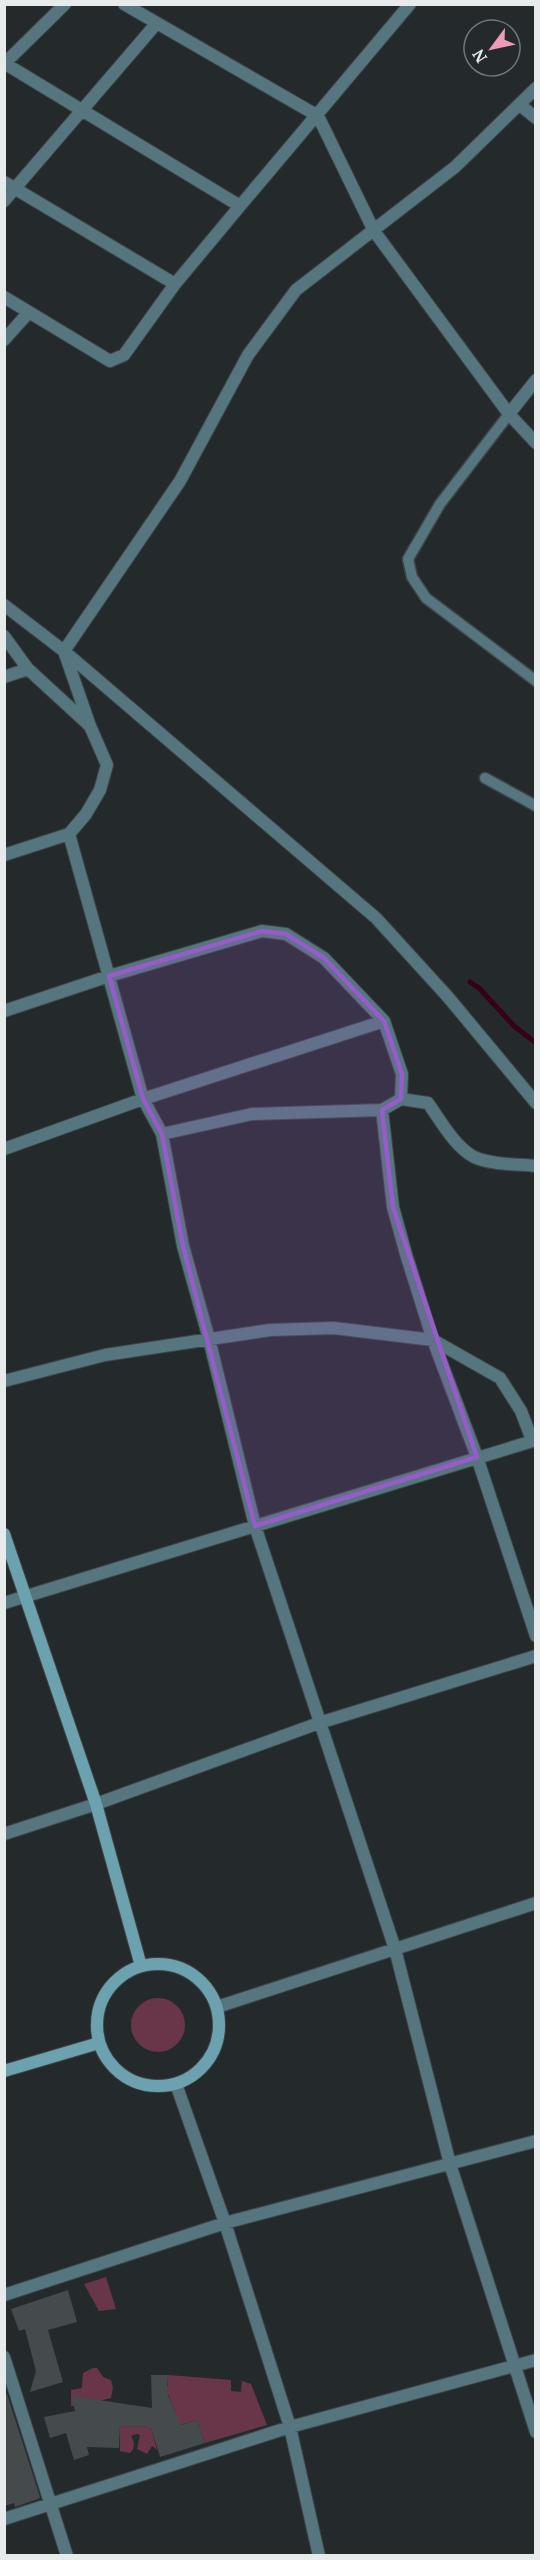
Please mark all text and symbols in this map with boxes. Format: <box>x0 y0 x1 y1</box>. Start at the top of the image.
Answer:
north arrow <box>462 18 522 78</box>
text: N <box>467 45 492 67</box>

